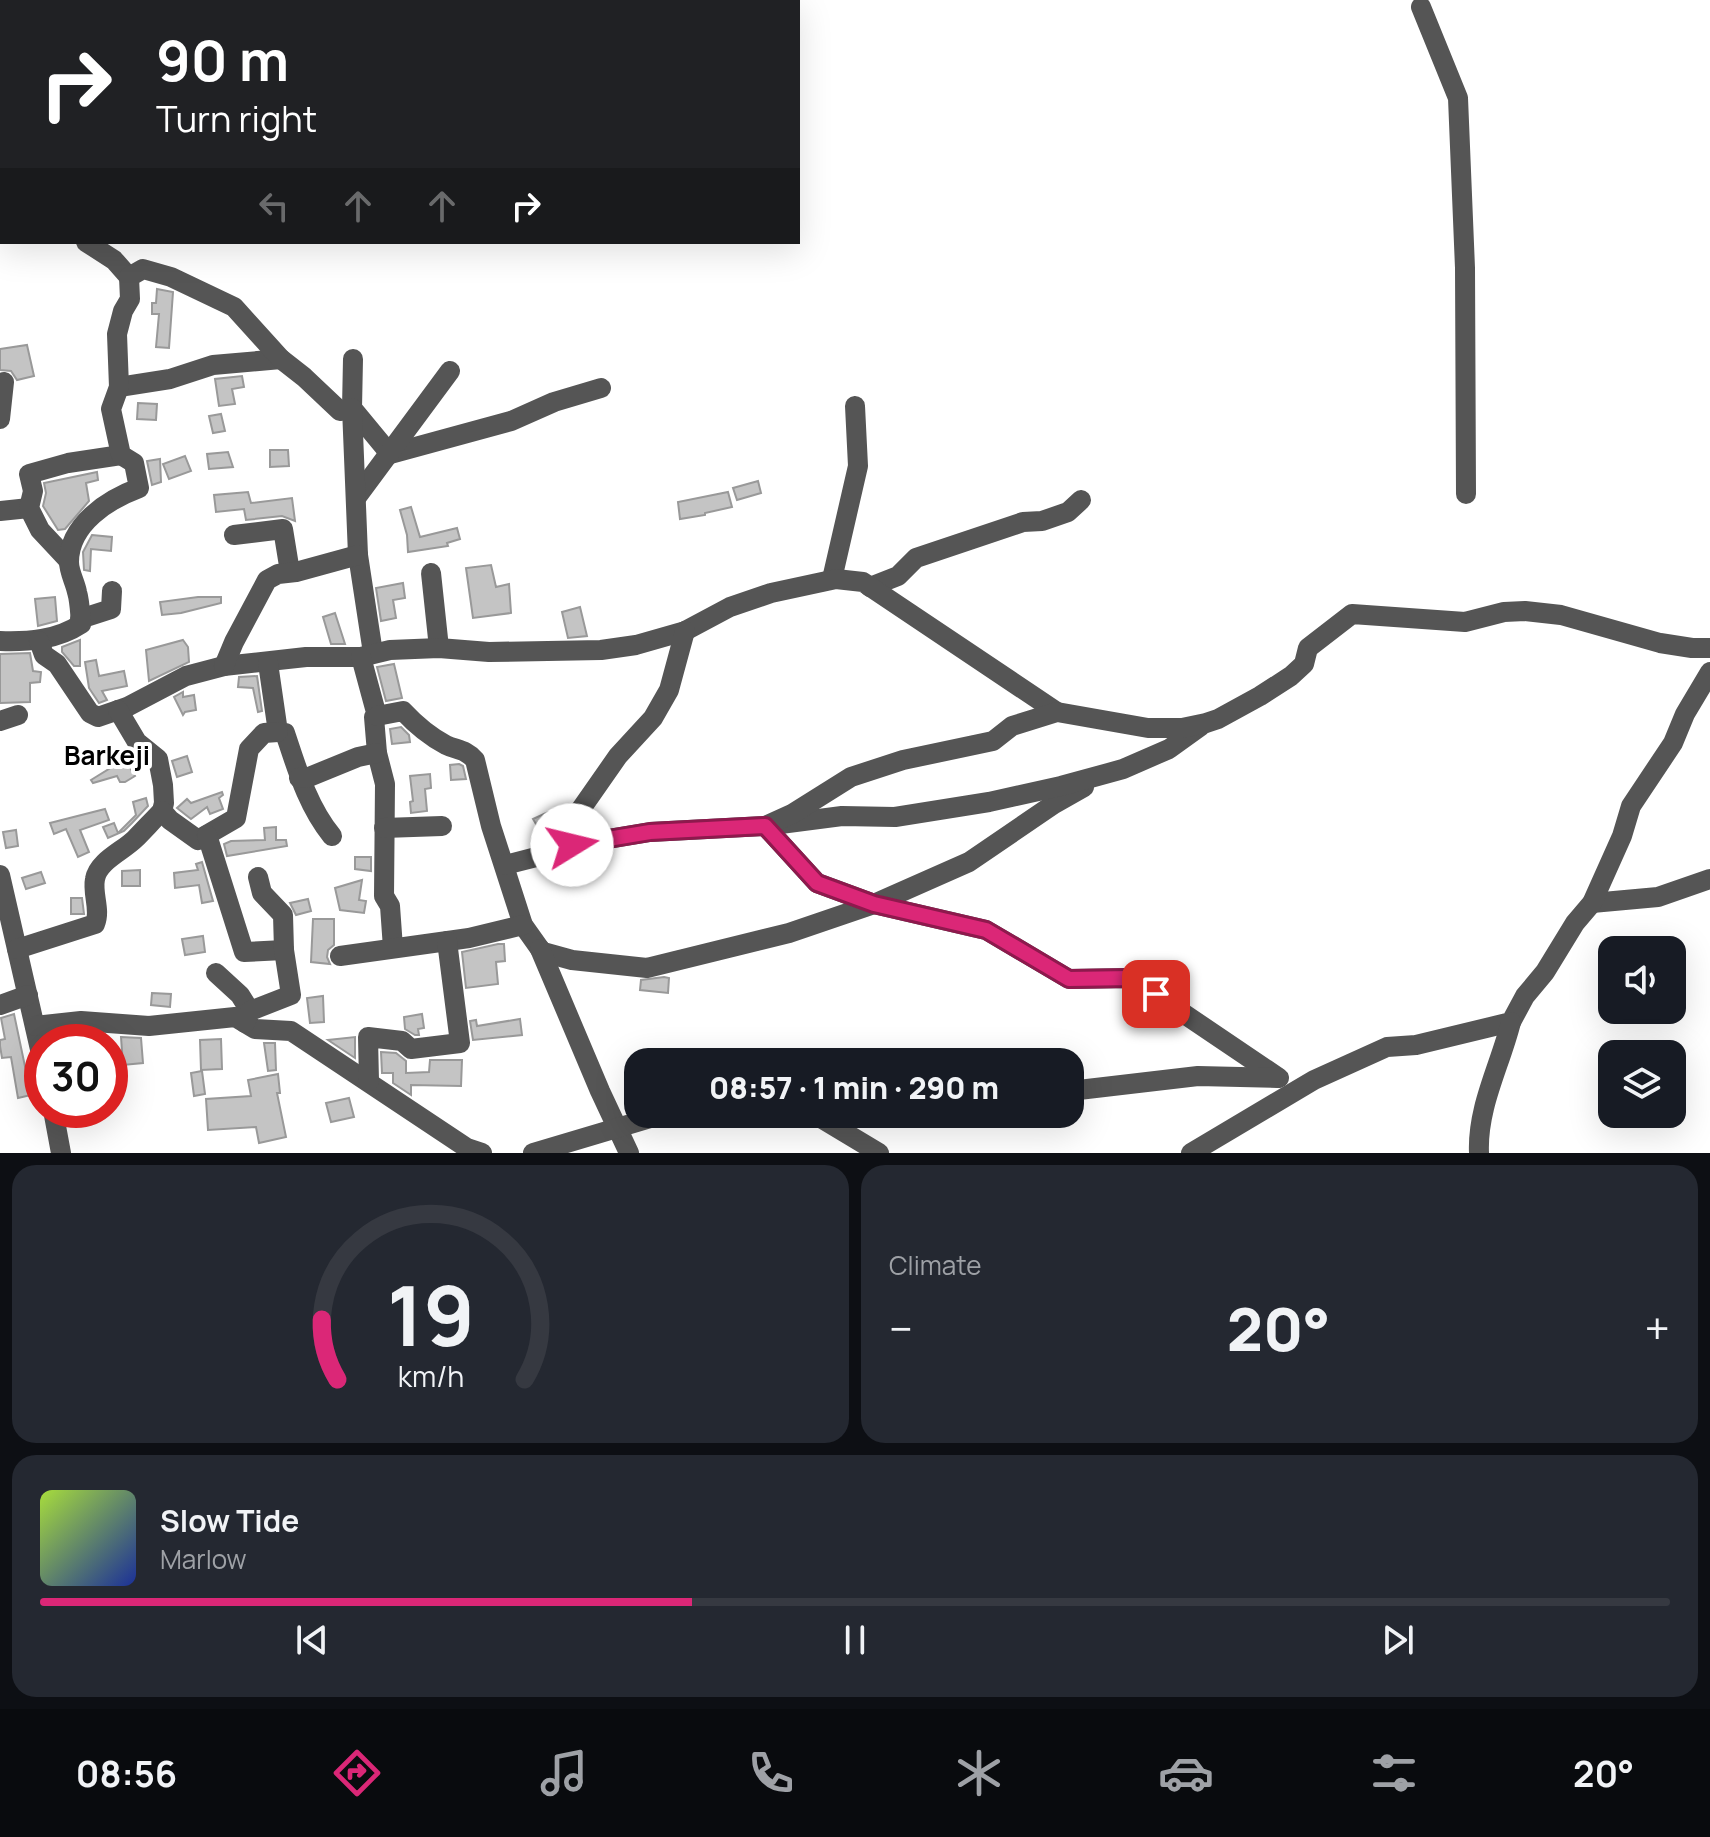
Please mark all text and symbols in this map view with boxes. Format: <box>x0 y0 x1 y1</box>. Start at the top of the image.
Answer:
text: 90 m <box>156 21 289 98</box>
icon: right <box>24 32 128 136</box>
text: Turn right <box>156 94 317 143</box>
icon: left <box>252 184 296 228</box>
icon: ahead <box>336 184 380 228</box>
icon: ahead <box>420 184 464 228</box>
icon: right <box>504 184 548 228</box>
district label: Barkeji <box>64 737 150 773</box>
position arrow <box>530 803 614 887</box>
map controls <box>1598 936 1686 1128</box>
button: sound <box>1598 936 1686 1024</box>
pin <box>1122 960 1190 1028</box>
icon: arrive <box>1134 972 1178 1016</box>
speed limit sign: 30 <box>24 1024 128 1128</box>
button: layers <box>1598 1040 1686 1128</box>
text: 08:57 · 1 min · 290 m <box>709 1067 999 1108</box>
text: Climate <box>889 1247 981 1283</box>
text: 19 <box>386 1257 475 1371</box>
text: 20° <box>1227 1287 1331 1369</box>
text: − <box>889 1298 913 1358</box>
text: + <box>1645 1298 1670 1358</box>
text: km/h <box>397 1357 464 1396</box>
text: Slow Tide <box>160 1500 299 1541</box>
text: Marlow <box>160 1541 247 1577</box>
icon: previous <box>290 1618 334 1662</box>
icon: pause <box>833 1618 877 1662</box>
icon: next <box>1376 1618 1420 1662</box>
icon: directions <box>329 1745 385 1801</box>
icon: music <box>536 1745 592 1801</box>
icon: phone <box>743 1745 799 1801</box>
icon: climate <box>951 1745 1007 1801</box>
icon: car <box>1158 1745 1214 1801</box>
icon: filters <box>1366 1745 1422 1801</box>
text: 08:56 <box>76 1749 177 1798</box>
text: 20° <box>1573 1749 1634 1798</box>

